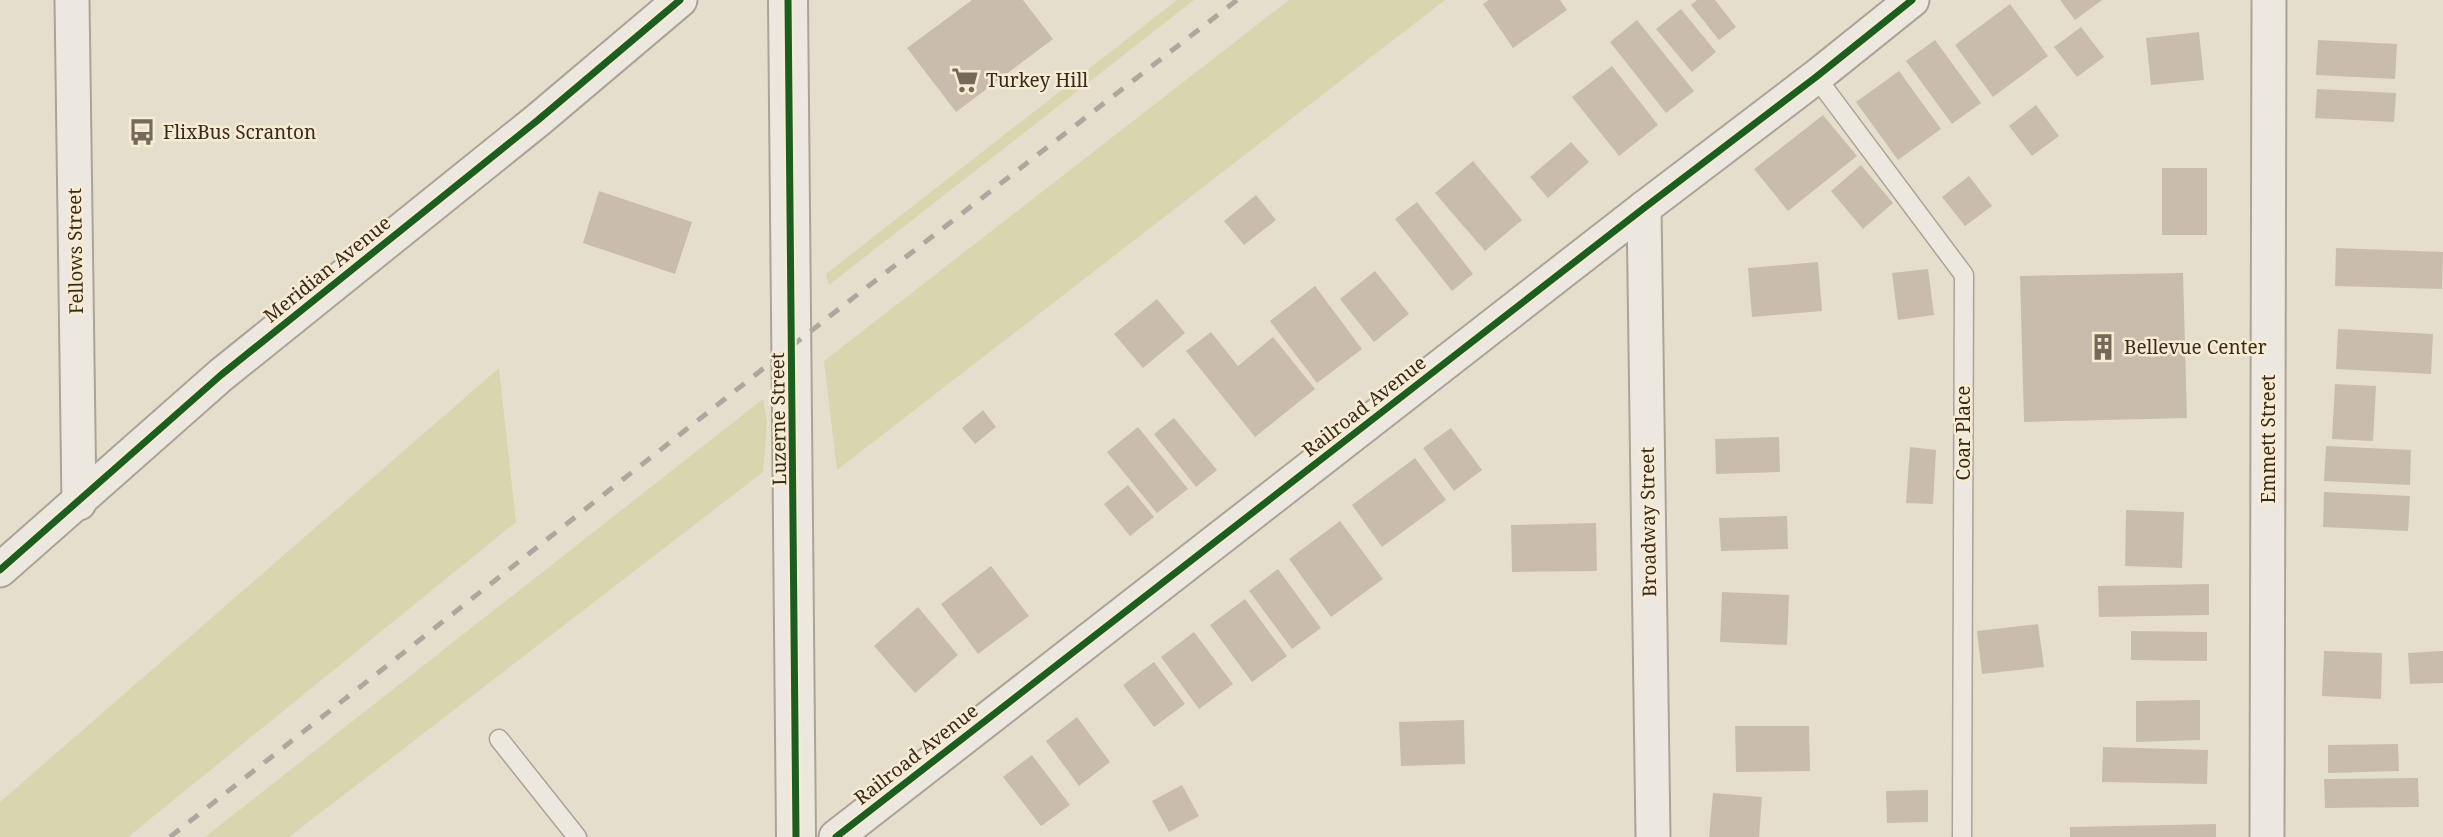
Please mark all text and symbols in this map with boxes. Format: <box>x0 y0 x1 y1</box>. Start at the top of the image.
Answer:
supermarket icon: Turkey Hill <box>950 65 980 95</box>
place label: Turkey Hill <box>986 67 1088 93</box>
bus stop icon: FlixBus Scranton <box>127 117 157 147</box>
place label: FlixBus Scranton <box>163 119 316 145</box>
street label: Fellows Street <box>61 187 89 314</box>
street label: Meridian Avenue <box>258 210 396 328</box>
building icon: Bellevue Center <box>2088 332 2118 362</box>
place label: Bellevue Center <box>2124 334 2267 360</box>
street label: Railroad Avenue <box>1297 349 1431 463</box>
street label: Luzerne Street <box>764 352 792 486</box>
street label: Emmett Street <box>2255 374 2281 504</box>
street label: Coar Place <box>1950 386 1976 480</box>
street label: Broadway Street <box>1634 446 1662 597</box>
street label: Railroad Avenue <box>849 697 983 811</box>

